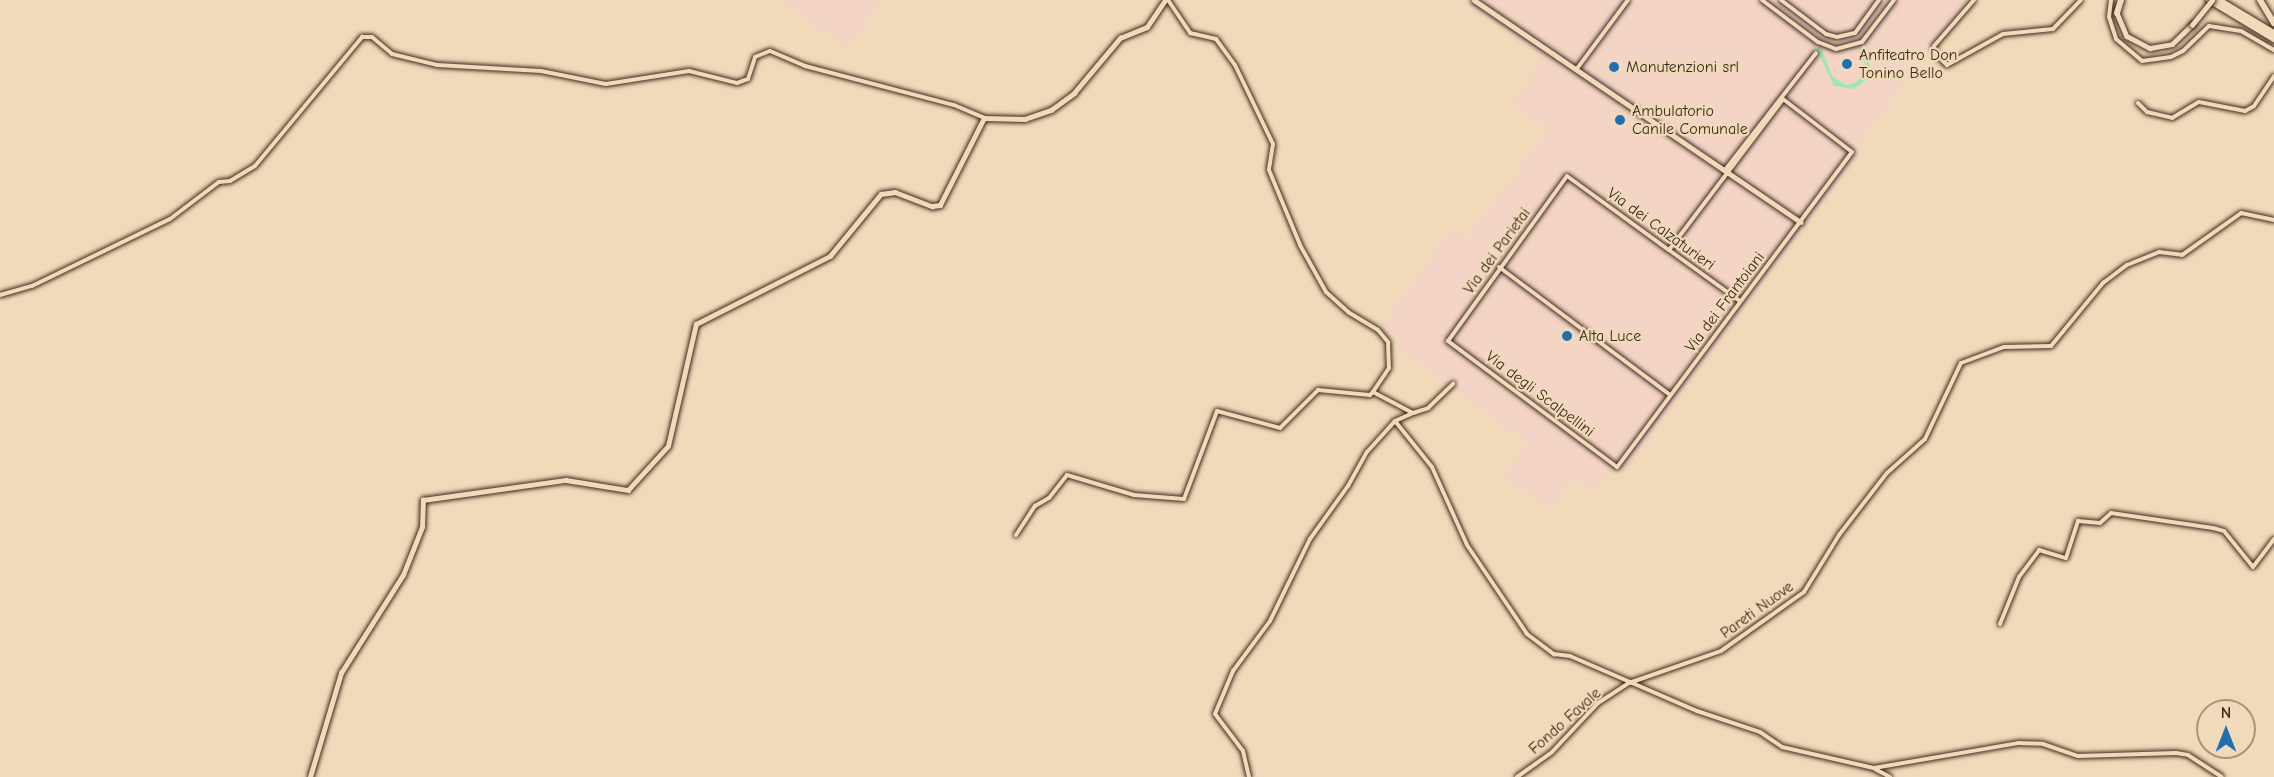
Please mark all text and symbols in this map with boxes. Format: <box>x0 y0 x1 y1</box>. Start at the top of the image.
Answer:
place label: Anfiteatro Don Tonino Bello <box>1859 45 1957 83</box>
place label: Manutenzioni srl <box>1626 57 1739 77</box>
marker: Anfiteatro Don Tonino Bello <box>1840 57 1854 71</box>
marker: Manutenzioni srl <box>1607 60 1621 74</box>
place label: Ambulatorio Canile Comunale <box>1632 101 1748 139</box>
marker: Ambulatorio Canile Comunale <box>1613 113 1627 127</box>
street label: Via dei Calzaturieri <box>1603 183 1719 275</box>
street label: Via dei Parietai <box>1459 204 1535 298</box>
street label: Via dei Frantoiani <box>1681 248 1769 356</box>
place label: Alta Luce <box>1579 326 1641 346</box>
marker: Alta Luce <box>1560 329 1574 343</box>
street label: Via degli Scalpellini <box>1482 347 1598 441</box>
street label: Pareti Nuove <box>1717 577 1797 643</box>
street label: Fondo Favale <box>1525 684 1605 758</box>
north arrow <box>2196 699 2256 759</box>
text: N <box>2221 704 2231 722</box>

